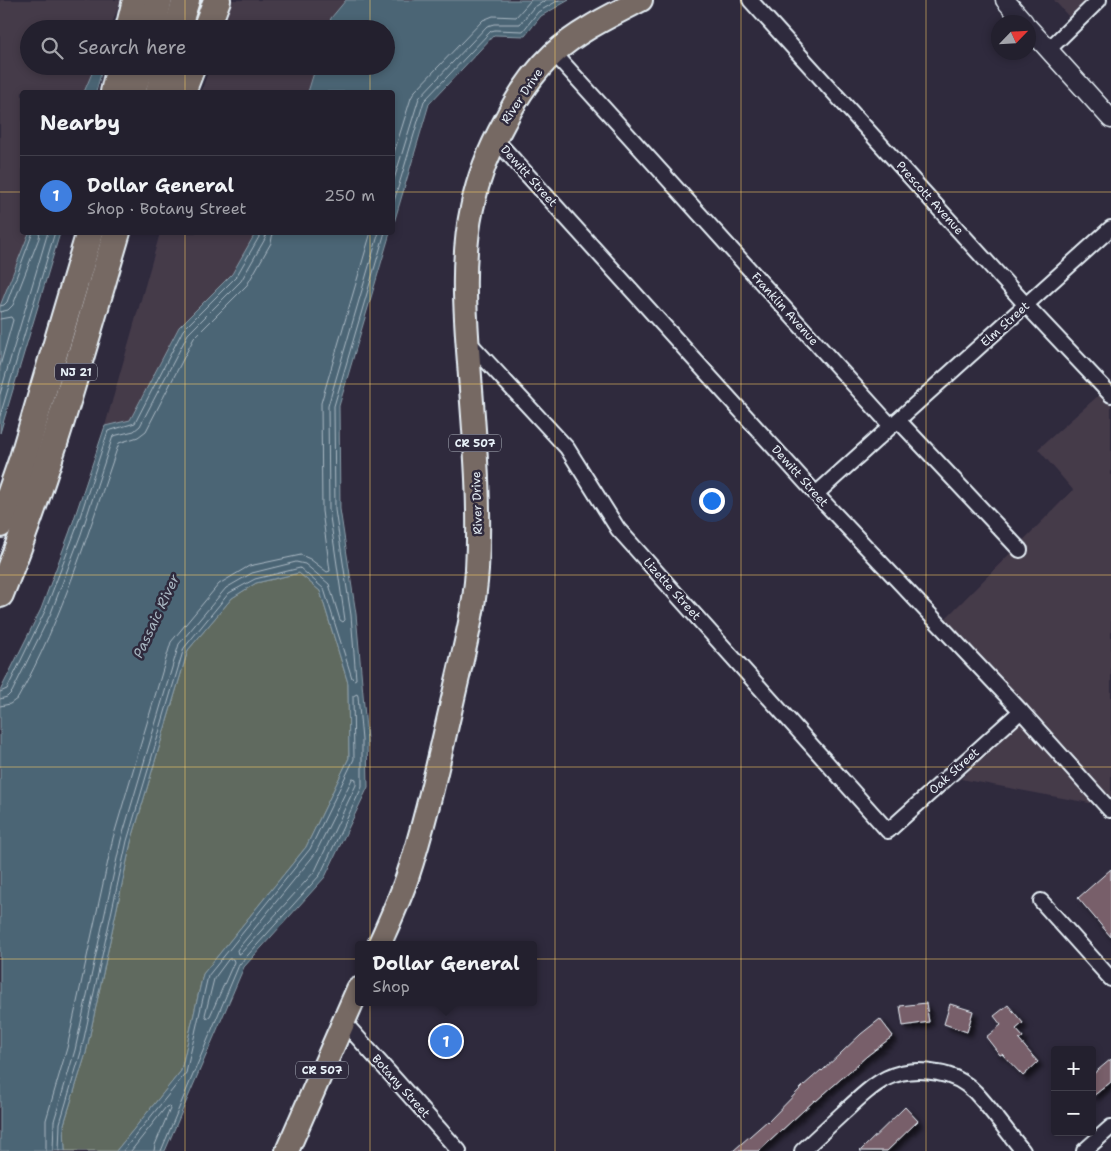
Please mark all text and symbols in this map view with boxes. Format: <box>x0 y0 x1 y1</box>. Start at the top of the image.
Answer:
north arrow <box>991 15 1036 60</box>
search box <box>20 20 395 75</box>
icon: search <box>38 34 66 62</box>
text: Search here <box>78 35 187 60</box>
street label: River Drive <box>498 65 547 127</box>
text: Nearby <box>40 109 120 137</box>
street label: Dewitt Street <box>497 142 561 210</box>
street label: Prescott Avenue <box>893 158 967 238</box>
text: Dollar General <box>87 173 234 198</box>
text: 1 <box>52 185 60 206</box>
text: 250 m <box>324 185 375 206</box>
text: Shop · Botany Street <box>87 198 247 219</box>
street label: Franklin Avenue <box>748 269 822 349</box>
street label: Elm Street <box>977 298 1033 350</box>
road number: NJ 21 <box>55 364 97 381</box>
road number: CR 507 <box>449 434 501 452</box>
street label: Dewitt Street <box>768 442 832 510</box>
street label: River Drive <box>468 471 486 535</box>
your location <box>699 488 725 514</box>
street label: Lizette Street <box>640 554 704 624</box>
water label: Passaic River <box>129 571 183 661</box>
street label: Oak Street <box>925 744 983 798</box>
popup <box>355 941 537 1006</box>
text: Dollar General <box>373 951 520 976</box>
text: Shop <box>373 976 410 997</box>
pin: 1 <box>430 1022 462 1060</box>
map controls <box>1051 1046 1096 1136</box>
button: + <box>1051 1046 1096 1091</box>
street label: Botany Street <box>368 1051 434 1121</box>
road number: CR 507 <box>296 1062 348 1078</box>
button: − <box>1051 1091 1096 1136</box>

